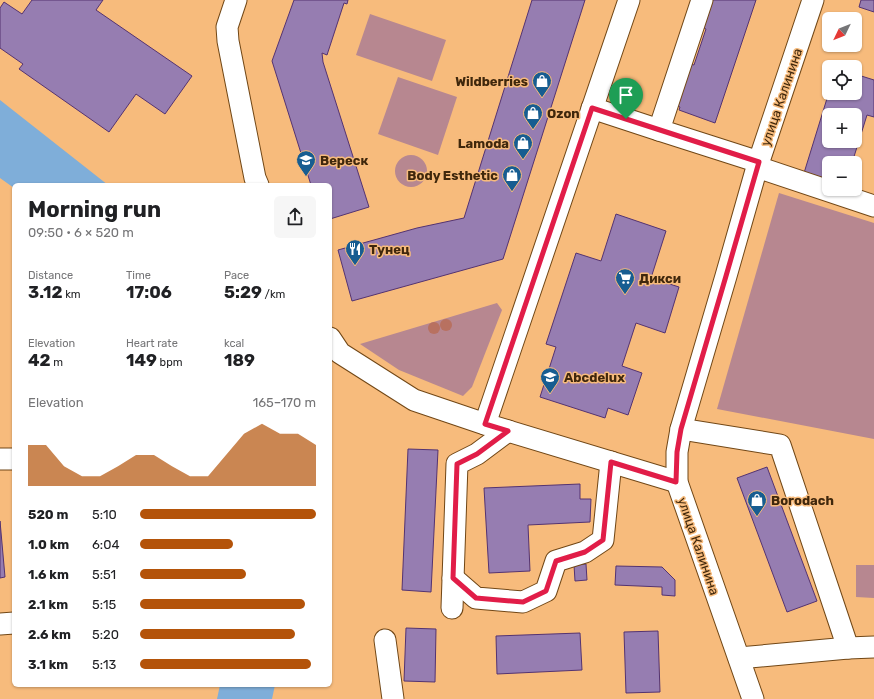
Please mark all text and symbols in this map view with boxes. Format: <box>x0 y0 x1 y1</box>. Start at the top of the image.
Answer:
north arrow <box>822 12 862 52</box>
map controls <box>822 12 862 196</box>
street label: улица Калинина <box>758 46 805 148</box>
button: locate <box>822 60 862 100</box>
shop icon: Wildberries <box>531 70 553 98</box>
place label: Wildberries <box>455 74 528 89</box>
pin <box>609 78 643 119</box>
icon: arrive <box>615 84 637 106</box>
shop icon: Ozon <box>522 102 544 130</box>
place label: Ozon <box>547 106 580 121</box>
button: + <box>822 108 862 148</box>
shop icon: Lamoda <box>512 132 534 160</box>
place label: Lamoda <box>458 136 509 151</box>
school or university icon: Вереcк <box>295 149 317 177</box>
place label: Вереcк <box>320 153 368 168</box>
button: − <box>822 156 862 196</box>
shop icon: Body Esthetic <box>501 164 523 192</box>
place label: Body Esthetic <box>407 168 498 183</box>
text: Morning run <box>28 196 161 223</box>
button: share <box>274 196 316 238</box>
text: 09:50 · 6 × 520 m <box>28 225 134 240</box>
restaurant icon: Тунец <box>344 238 366 266</box>
place label: Тунец <box>369 242 410 257</box>
supermarket icon: Дикси <box>614 267 636 295</box>
text: Distance <box>28 269 73 282</box>
text: Time <box>126 269 151 282</box>
text: Pace <box>224 269 249 282</box>
place label: Дикси <box>639 271 681 286</box>
text: 3.12 <box>28 282 62 302</box>
text: 17:06 <box>126 282 172 302</box>
text: 5:29 <box>224 282 262 302</box>
text: km <box>62 288 81 301</box>
text: /km <box>262 288 285 301</box>
text: Elevation <box>28 337 75 350</box>
text: Heart rate <box>126 337 178 350</box>
text: kcal <box>224 337 244 350</box>
text: 42 <box>28 350 51 370</box>
text: 149 <box>126 350 157 370</box>
text: 189 <box>224 350 255 370</box>
text: m <box>51 356 63 369</box>
text: bpm <box>157 356 182 369</box>
school or university icon: Abcdelux <box>539 366 561 394</box>
place label: Abcdelux <box>564 370 625 385</box>
text: Elevation <box>28 395 84 410</box>
text: 165–170 m <box>253 395 316 410</box>
shop icon: Borodach <box>746 489 768 517</box>
place label: Borodach <box>771 493 834 508</box>
street label: улица Калинина <box>675 495 722 597</box>
text: 520 m <box>28 507 68 522</box>
text: 5:10 <box>92 507 117 522</box>
text: 1.0 km <box>28 537 69 552</box>
text: 6:04 <box>92 537 120 552</box>
text: 1.6 km <box>28 567 69 582</box>
text: 5:51 <box>92 567 116 582</box>
text: 2.1 km <box>28 597 68 612</box>
text: 5:15 <box>92 597 116 612</box>
text: 2.6 km <box>28 627 71 642</box>
text: 5:20 <box>92 627 119 642</box>
text: 3.1 km <box>28 657 68 672</box>
text: 5:13 <box>92 657 116 672</box>

